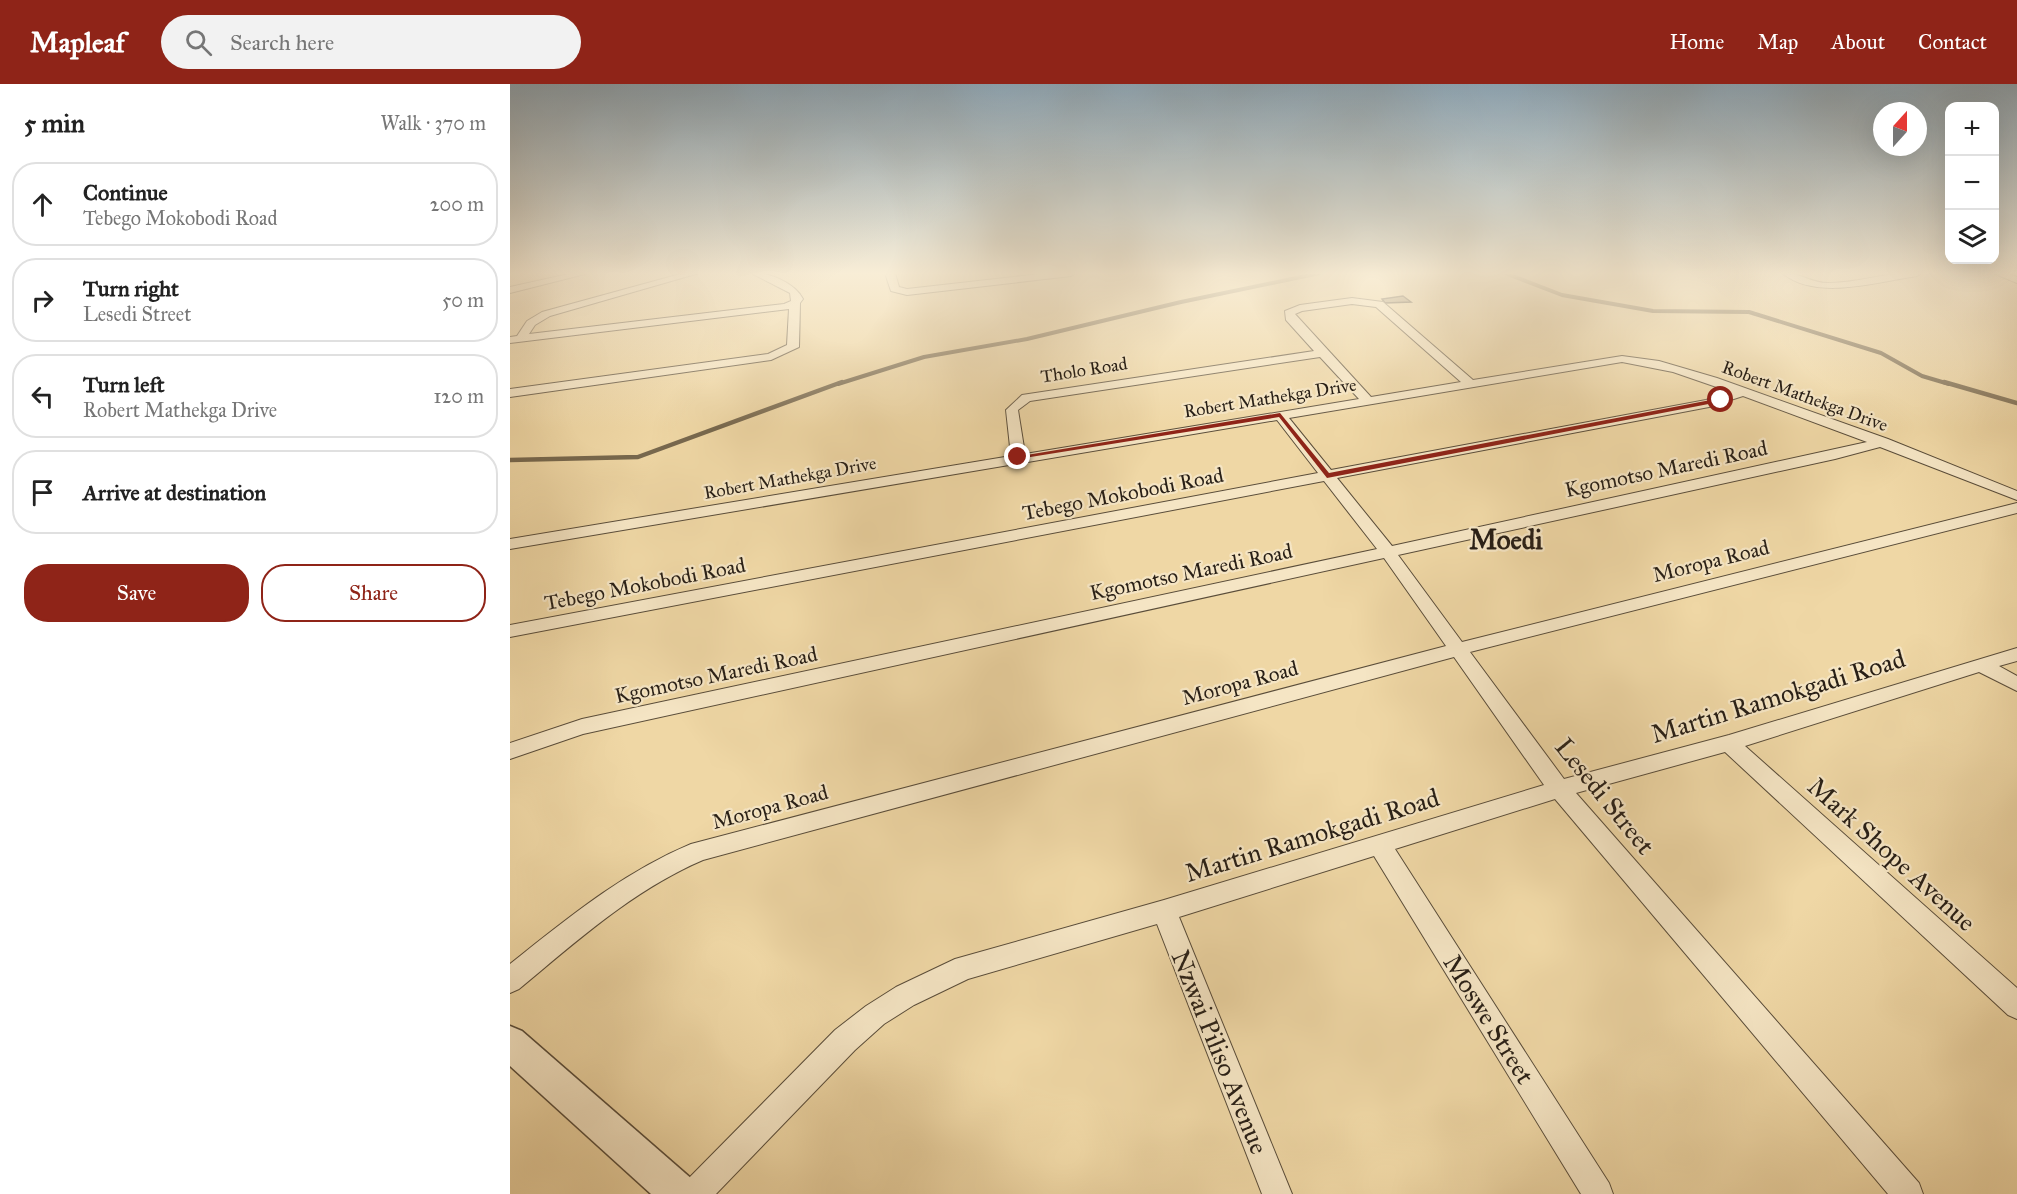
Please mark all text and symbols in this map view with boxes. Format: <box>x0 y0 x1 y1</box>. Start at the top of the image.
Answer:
search box <box>161 15 581 69</box>
text: Mapleaf <box>30 25 125 60</box>
icon: search <box>182 26 215 59</box>
text: Search here <box>230 29 334 56</box>
text: Home <box>1669 29 1724 55</box>
text: Map <box>1757 29 1798 55</box>
text: About <box>1831 29 1885 55</box>
text: Contact <box>1918 29 1987 55</box>
north arrow <box>1873 102 1927 156</box>
map controls <box>1945 102 1999 264</box>
button: + <box>1945 102 1999 156</box>
text: 5 min <box>24 107 85 139</box>
text: Walk · 370 m <box>380 111 486 135</box>
button: − <box>1945 156 1999 210</box>
text: Continue <box>83 179 168 206</box>
icon: ahead <box>26 188 59 221</box>
text: 200 m <box>430 192 484 216</box>
text: Tebego Mokobodi Road <box>83 206 278 230</box>
button: layers <box>1945 210 1999 264</box>
text: Turn right <box>83 275 179 302</box>
icon: right <box>26 284 59 317</box>
text: 50 m <box>442 288 484 312</box>
text: Lesedi Street <box>83 302 191 326</box>
street label: Tholo Road <box>1039 352 1129 388</box>
street label: Robert Mathekga Drive <box>1719 356 1891 437</box>
text: Turn left <box>83 371 165 398</box>
street label: Robert Mathekga Drive <box>1182 373 1358 424</box>
icon: left <box>26 380 59 413</box>
text: 120 m <box>433 384 484 408</box>
route start <box>1707 386 1733 412</box>
text: Robert Mathekga Drive <box>83 398 277 422</box>
street label: Kgomotso Maredi Road <box>1562 435 1770 503</box>
route end <box>1004 443 1030 469</box>
street label: Robert Mathekga Drive <box>702 452 878 505</box>
street label: Tebego Mokobodi Road <box>1020 462 1226 526</box>
icon: arrive <box>26 476 59 509</box>
text: Arrive at destination <box>83 479 266 506</box>
district label: Moedi <box>1469 523 1543 556</box>
street label: Moropa Road <box>1650 534 1772 588</box>
street label: Kgomotso Maredi Road <box>1087 538 1295 606</box>
street label: Tebego Mokobodi Road <box>542 552 748 616</box>
button: Save <box>24 564 249 622</box>
button: Share <box>261 564 486 622</box>
street label: Kgomotso Maredi Road <box>612 641 820 709</box>
street label: Martin Ramokgadi Road <box>1647 642 1909 750</box>
street label: Moropa Road <box>1179 655 1301 711</box>
street label: Lesedi Street <box>1548 731 1662 861</box>
street label: Mark Shope Avenue <box>1801 770 1983 938</box>
street label: Moropa Road <box>709 779 831 835</box>
street label: Martin Ramokgadi Road <box>1181 781 1443 889</box>
street label: Nzwai Piliso Avenue <box>1165 945 1276 1159</box>
street label: Moswe Street <box>1436 948 1542 1090</box>

